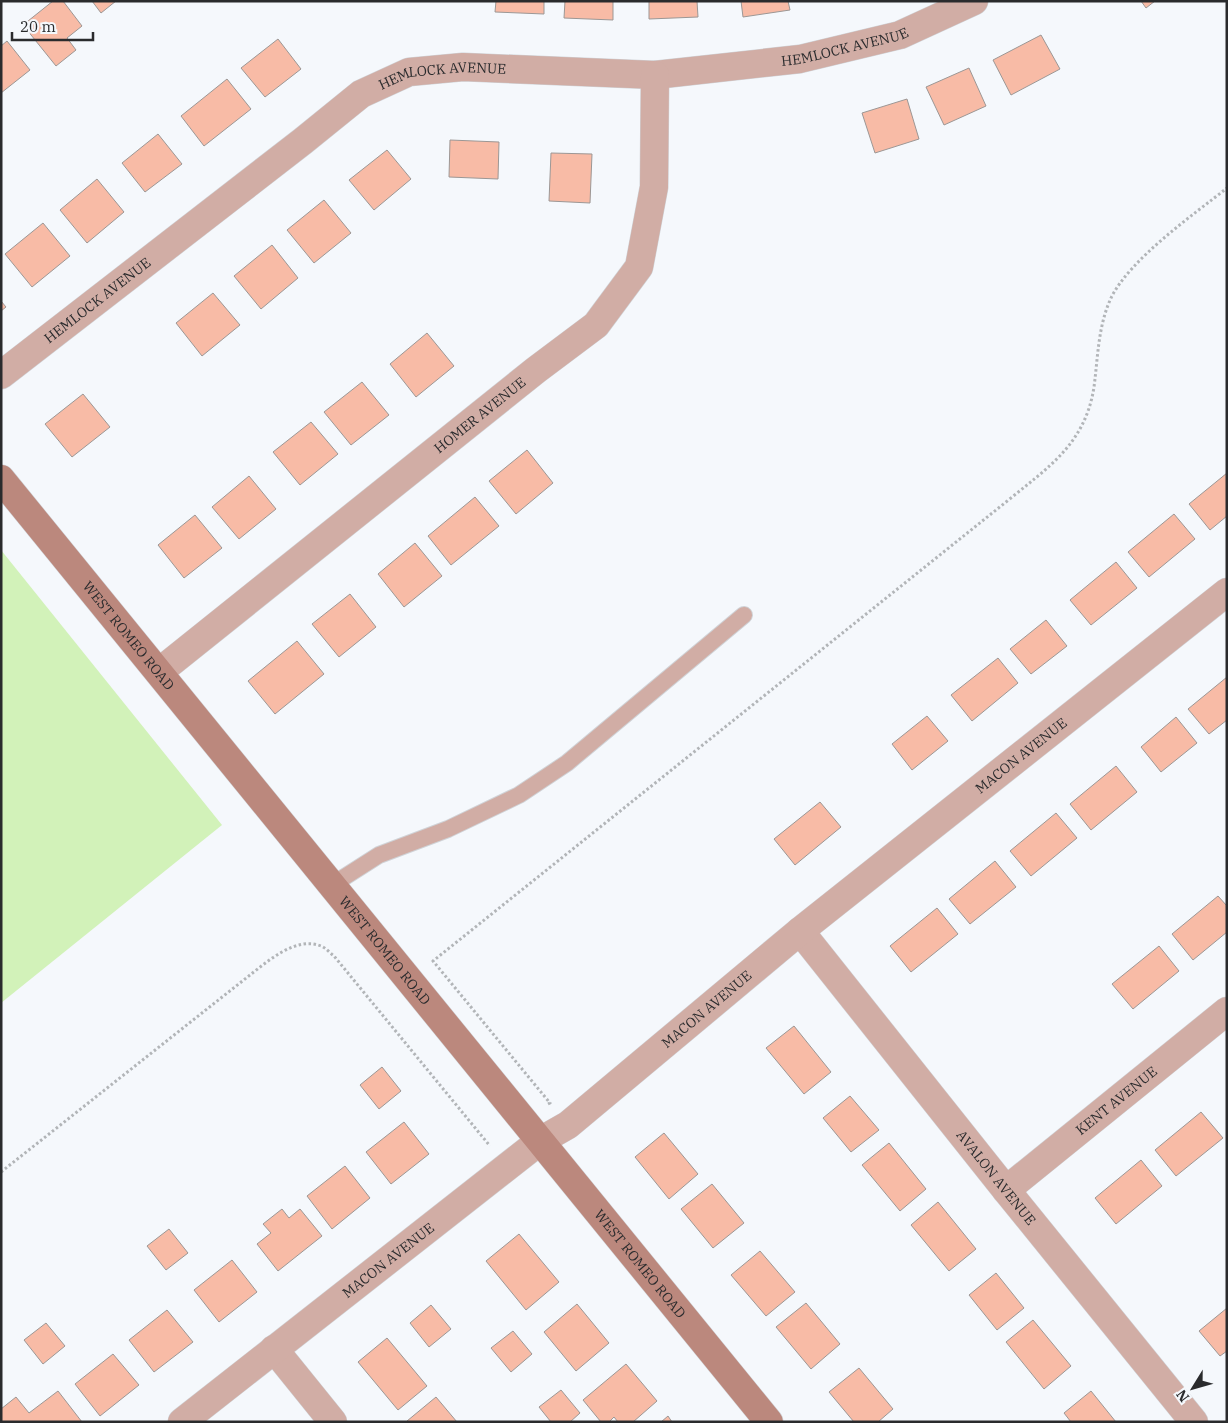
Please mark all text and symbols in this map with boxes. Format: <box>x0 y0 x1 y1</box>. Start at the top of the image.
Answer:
scale bar <box>12 10 94 42</box>
text: 20 m <box>20 17 56 36</box>
street label: HEMLOCK AVENUE <box>780 23 911 70</box>
street label: HEMLOCK AVENUE <box>376 58 507 94</box>
street label: HEMLOCK AVENUE <box>40 253 154 347</box>
street label: HOMER AVENUE <box>430 373 529 457</box>
street label: WEST ROMEO ROAD <box>79 578 178 694</box>
street label: MACON AVENUE <box>972 714 1070 797</box>
street label: WEST ROMEO ROAD <box>335 892 435 1009</box>
street label: MACON AVENUE <box>658 966 755 1052</box>
street label: KENT AVENUE <box>1072 1062 1161 1139</box>
street label: AVALON AVENUE <box>953 1126 1040 1229</box>
street label: WEST ROMEO ROAD <box>590 1206 690 1322</box>
street label: MACON AVENUE <box>339 1219 438 1302</box>
north arrow <box>1168 1363 1218 1413</box>
text: N <box>1172 1386 1193 1406</box>

